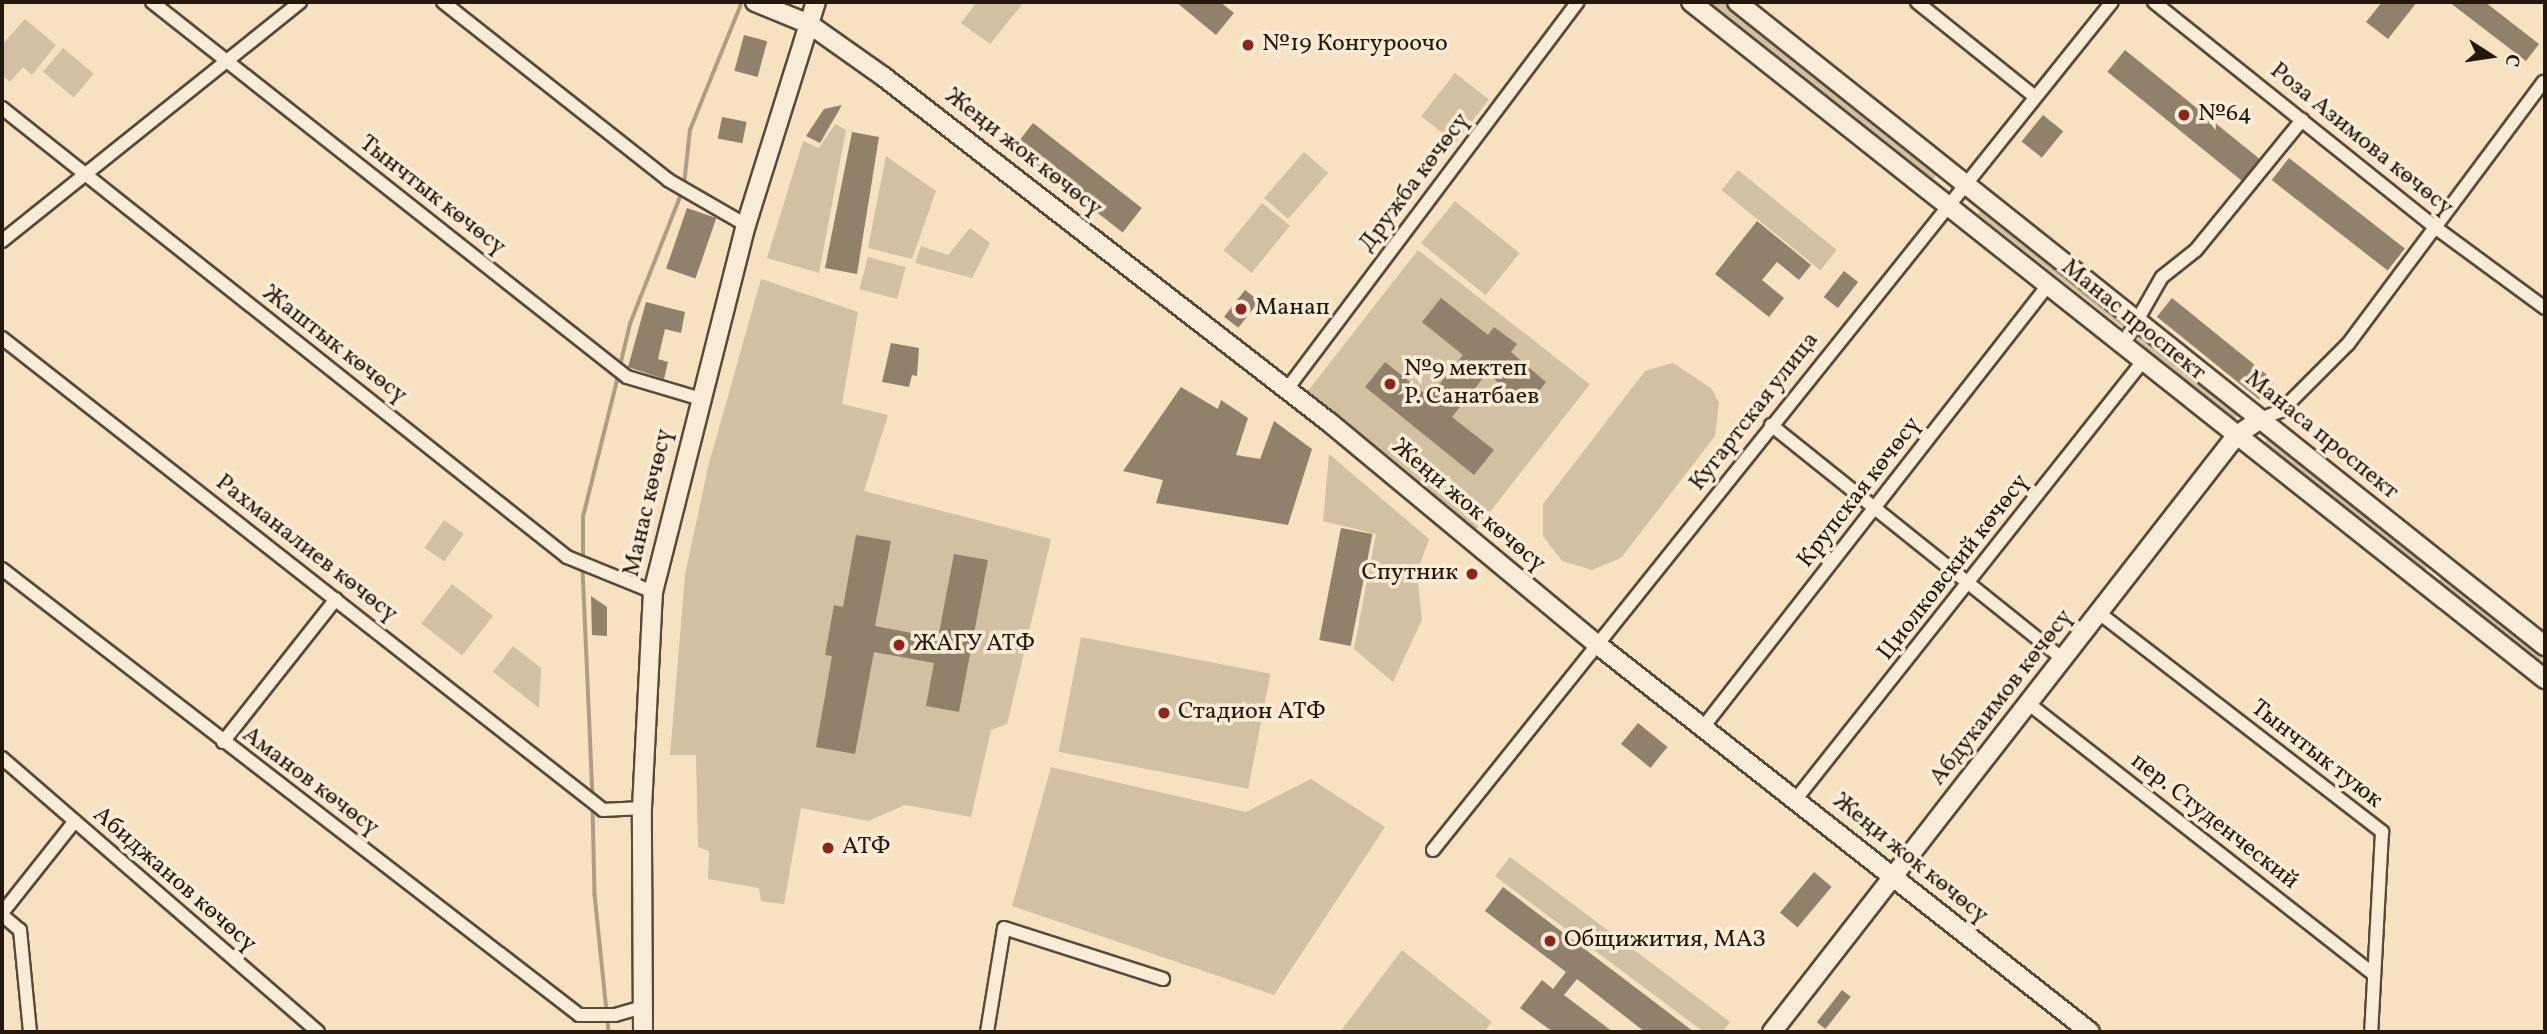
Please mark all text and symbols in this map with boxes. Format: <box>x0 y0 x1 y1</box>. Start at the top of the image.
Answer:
north arrow <box>2456 21 2526 91</box>
place label: №19 Конгуроочо <box>1262 31 1448 59</box>
marker: №19 Конгуроочо <box>1240 37 1256 53</box>
text: С <box>2498 52 2526 69</box>
street label: Роза Азимова көчөсү <box>2263 57 2459 223</box>
street label: Жеңи жок көчөсү <box>938 83 1108 223</box>
place label: №64 <box>2198 101 2252 129</box>
marker: №64 <box>2176 107 2192 123</box>
street label: Дружба көчөсү <box>1353 108 1477 258</box>
street label: Тынчтык көчөсү <box>353 130 511 262</box>
street label: Манас проспект <box>2055 254 2211 388</box>
street label: Жаштык көчөсү <box>256 279 412 411</box>
place label: Манап <box>1255 295 1330 323</box>
marker: Манап <box>1233 301 1249 317</box>
street label: Кугартская улица <box>1684 326 1826 498</box>
place label: №9 мектеп Р. Санатбаев <box>1404 356 1539 412</box>
street label: Манаса проспект <box>2238 365 2404 507</box>
marker: №9 мектеп Р. Санатбаев <box>1382 376 1398 392</box>
street label: Крупская көчөсү <box>1792 412 1928 574</box>
street label: Манас көчөсү <box>618 426 680 580</box>
street label: Жеңи жок көчөсү <box>1385 433 1551 579</box>
street label: Рахманалиев көчөсү <box>209 469 403 629</box>
street label: Циолковский көчөсү <box>1872 469 2036 667</box>
place label: Спутник <box>1361 560 1458 588</box>
marker: Спутник <box>1464 566 1480 582</box>
street label: Абдукаимов көчөсү <box>1924 604 2080 792</box>
place label: ЖАГУ АТФ <box>913 631 1035 659</box>
marker: ЖАГУ АТФ <box>891 637 907 653</box>
street label: Тынчтык туюк <box>2244 694 2388 816</box>
place label: Стадион АТФ <box>1178 699 1326 727</box>
marker: Стадион АТФ <box>1156 705 1172 721</box>
street label: Аманов көчөсү <box>236 721 384 843</box>
street label: пер. Студенческий <box>2124 748 2304 896</box>
street label: Жеңи жок көчөсү <box>1826 787 1994 931</box>
street label: Абиджанов көчөсү <box>86 801 262 959</box>
place label: АТФ <box>842 834 890 862</box>
marker: АТФ <box>820 840 836 856</box>
place label: Общижития, МАЗ <box>1564 927 1766 955</box>
marker: Общижития, МАЗ <box>1542 933 1558 949</box>

